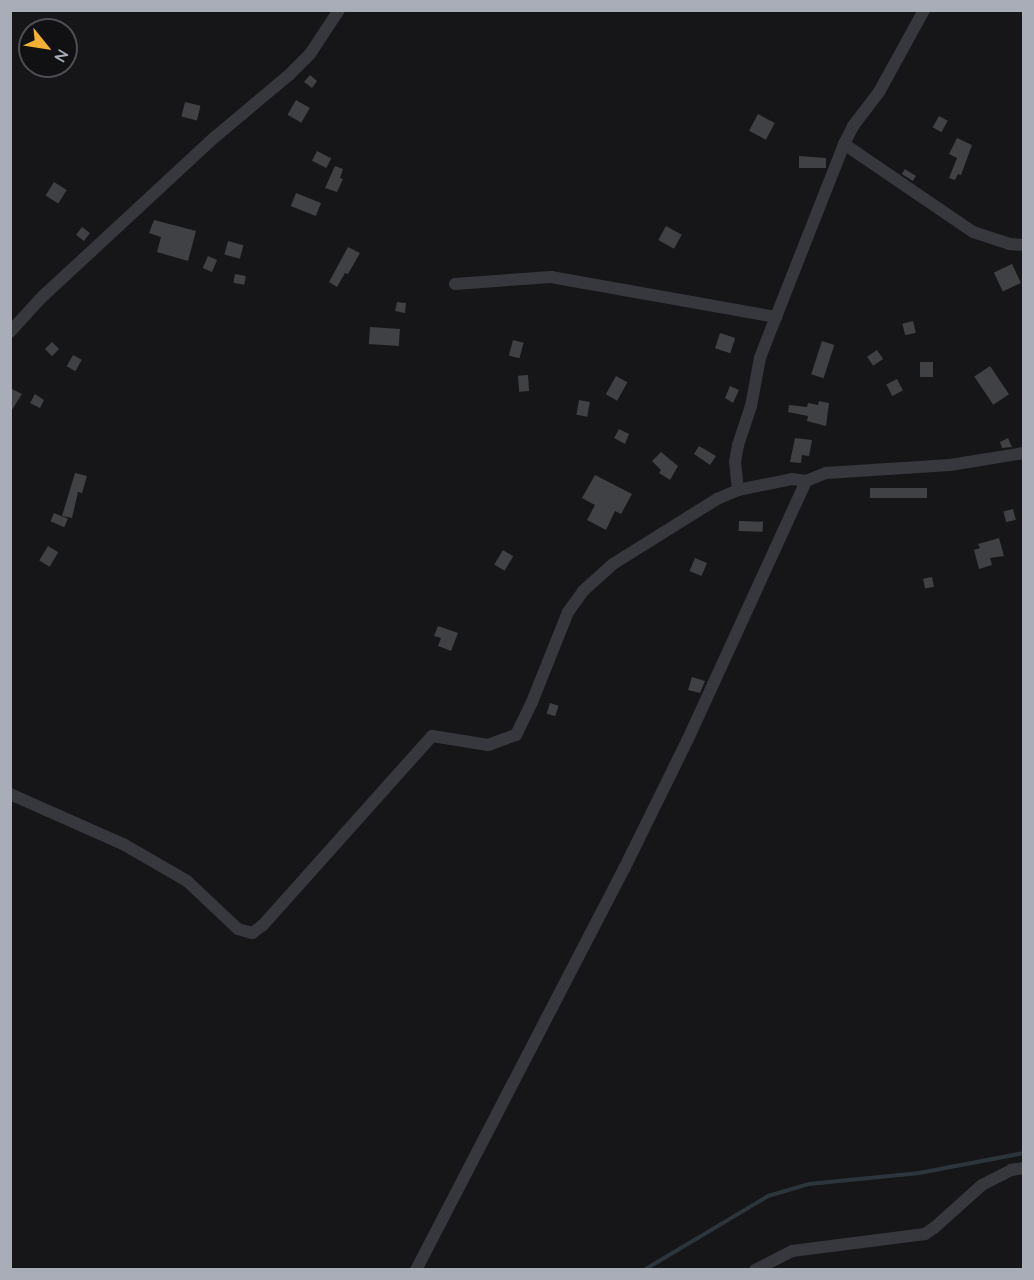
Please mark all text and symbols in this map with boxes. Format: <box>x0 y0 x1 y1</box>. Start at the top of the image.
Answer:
north arrow <box>18 18 78 78</box>
text: N <box>50 46 73 66</box>

